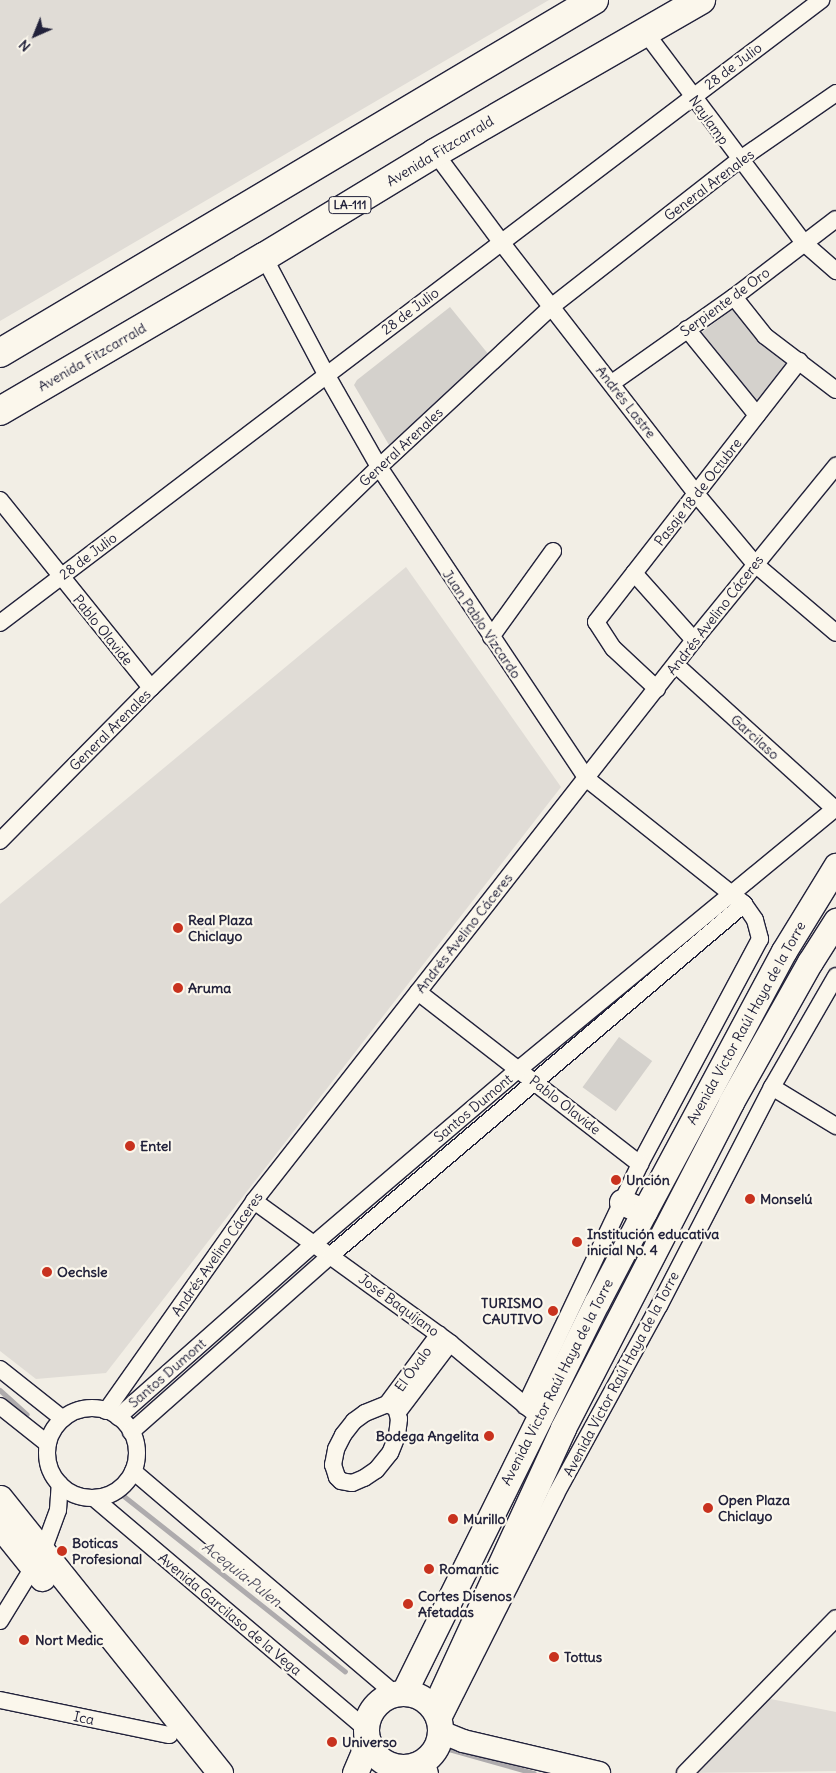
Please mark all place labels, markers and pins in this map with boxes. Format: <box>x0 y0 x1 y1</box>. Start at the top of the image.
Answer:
place label: Real Plaza Chiclayo <box>188 912 253 944</box>
marker: Real Plaza Chiclayo <box>172 922 184 934</box>
place label: Aruma <box>188 980 231 996</box>
marker: Aruma <box>172 982 184 994</box>
place label: Entel <box>140 1138 171 1154</box>
marker: Entel <box>124 1140 136 1152</box>
place label: Unción <box>626 1172 670 1188</box>
marker: Unción <box>610 1174 622 1186</box>
place label: Monselú <box>760 1191 812 1207</box>
marker: Monselú <box>744 1193 756 1205</box>
place label: Institución educativa inicial No. 4 <box>587 1226 719 1258</box>
marker: Institución educativa inicial No. 4 <box>571 1236 583 1248</box>
place label: Oechsle <box>57 1264 108 1280</box>
marker: Oechsle <box>41 1266 53 1278</box>
place label: TURISMO CAUTIVO <box>481 1295 543 1328</box>
marker: TURISMO CAUTIVO <box>547 1305 559 1317</box>
place label: Bodega Angelita <box>376 1428 479 1444</box>
marker: Bodega Angelita <box>483 1430 495 1442</box>
place label: Open Plaza Chiclayo <box>718 1492 790 1524</box>
marker: Open Plaza Chiclayo <box>702 1502 714 1514</box>
place label: Murillo <box>463 1511 505 1527</box>
marker: Murillo <box>447 1513 459 1525</box>
place label: Boticas Profesional <box>72 1535 142 1568</box>
marker: Boticas Profesional <box>56 1545 68 1557</box>
place label: Romantic <box>439 1561 499 1577</box>
marker: Romantic <box>423 1563 435 1575</box>
place label: Cortes Disenos Afetadas <box>418 1588 512 1620</box>
marker: Cortes Disenos Afetadas <box>402 1598 414 1610</box>
place label: Nort Medic <box>35 1632 103 1648</box>
marker: Nort Medic <box>17 1633 31 1647</box>
place label: Tottus <box>564 1649 602 1665</box>
marker: Tottus <box>548 1651 560 1663</box>
place label: Universo <box>342 1734 397 1750</box>
marker: Universo <box>326 1736 338 1748</box>

